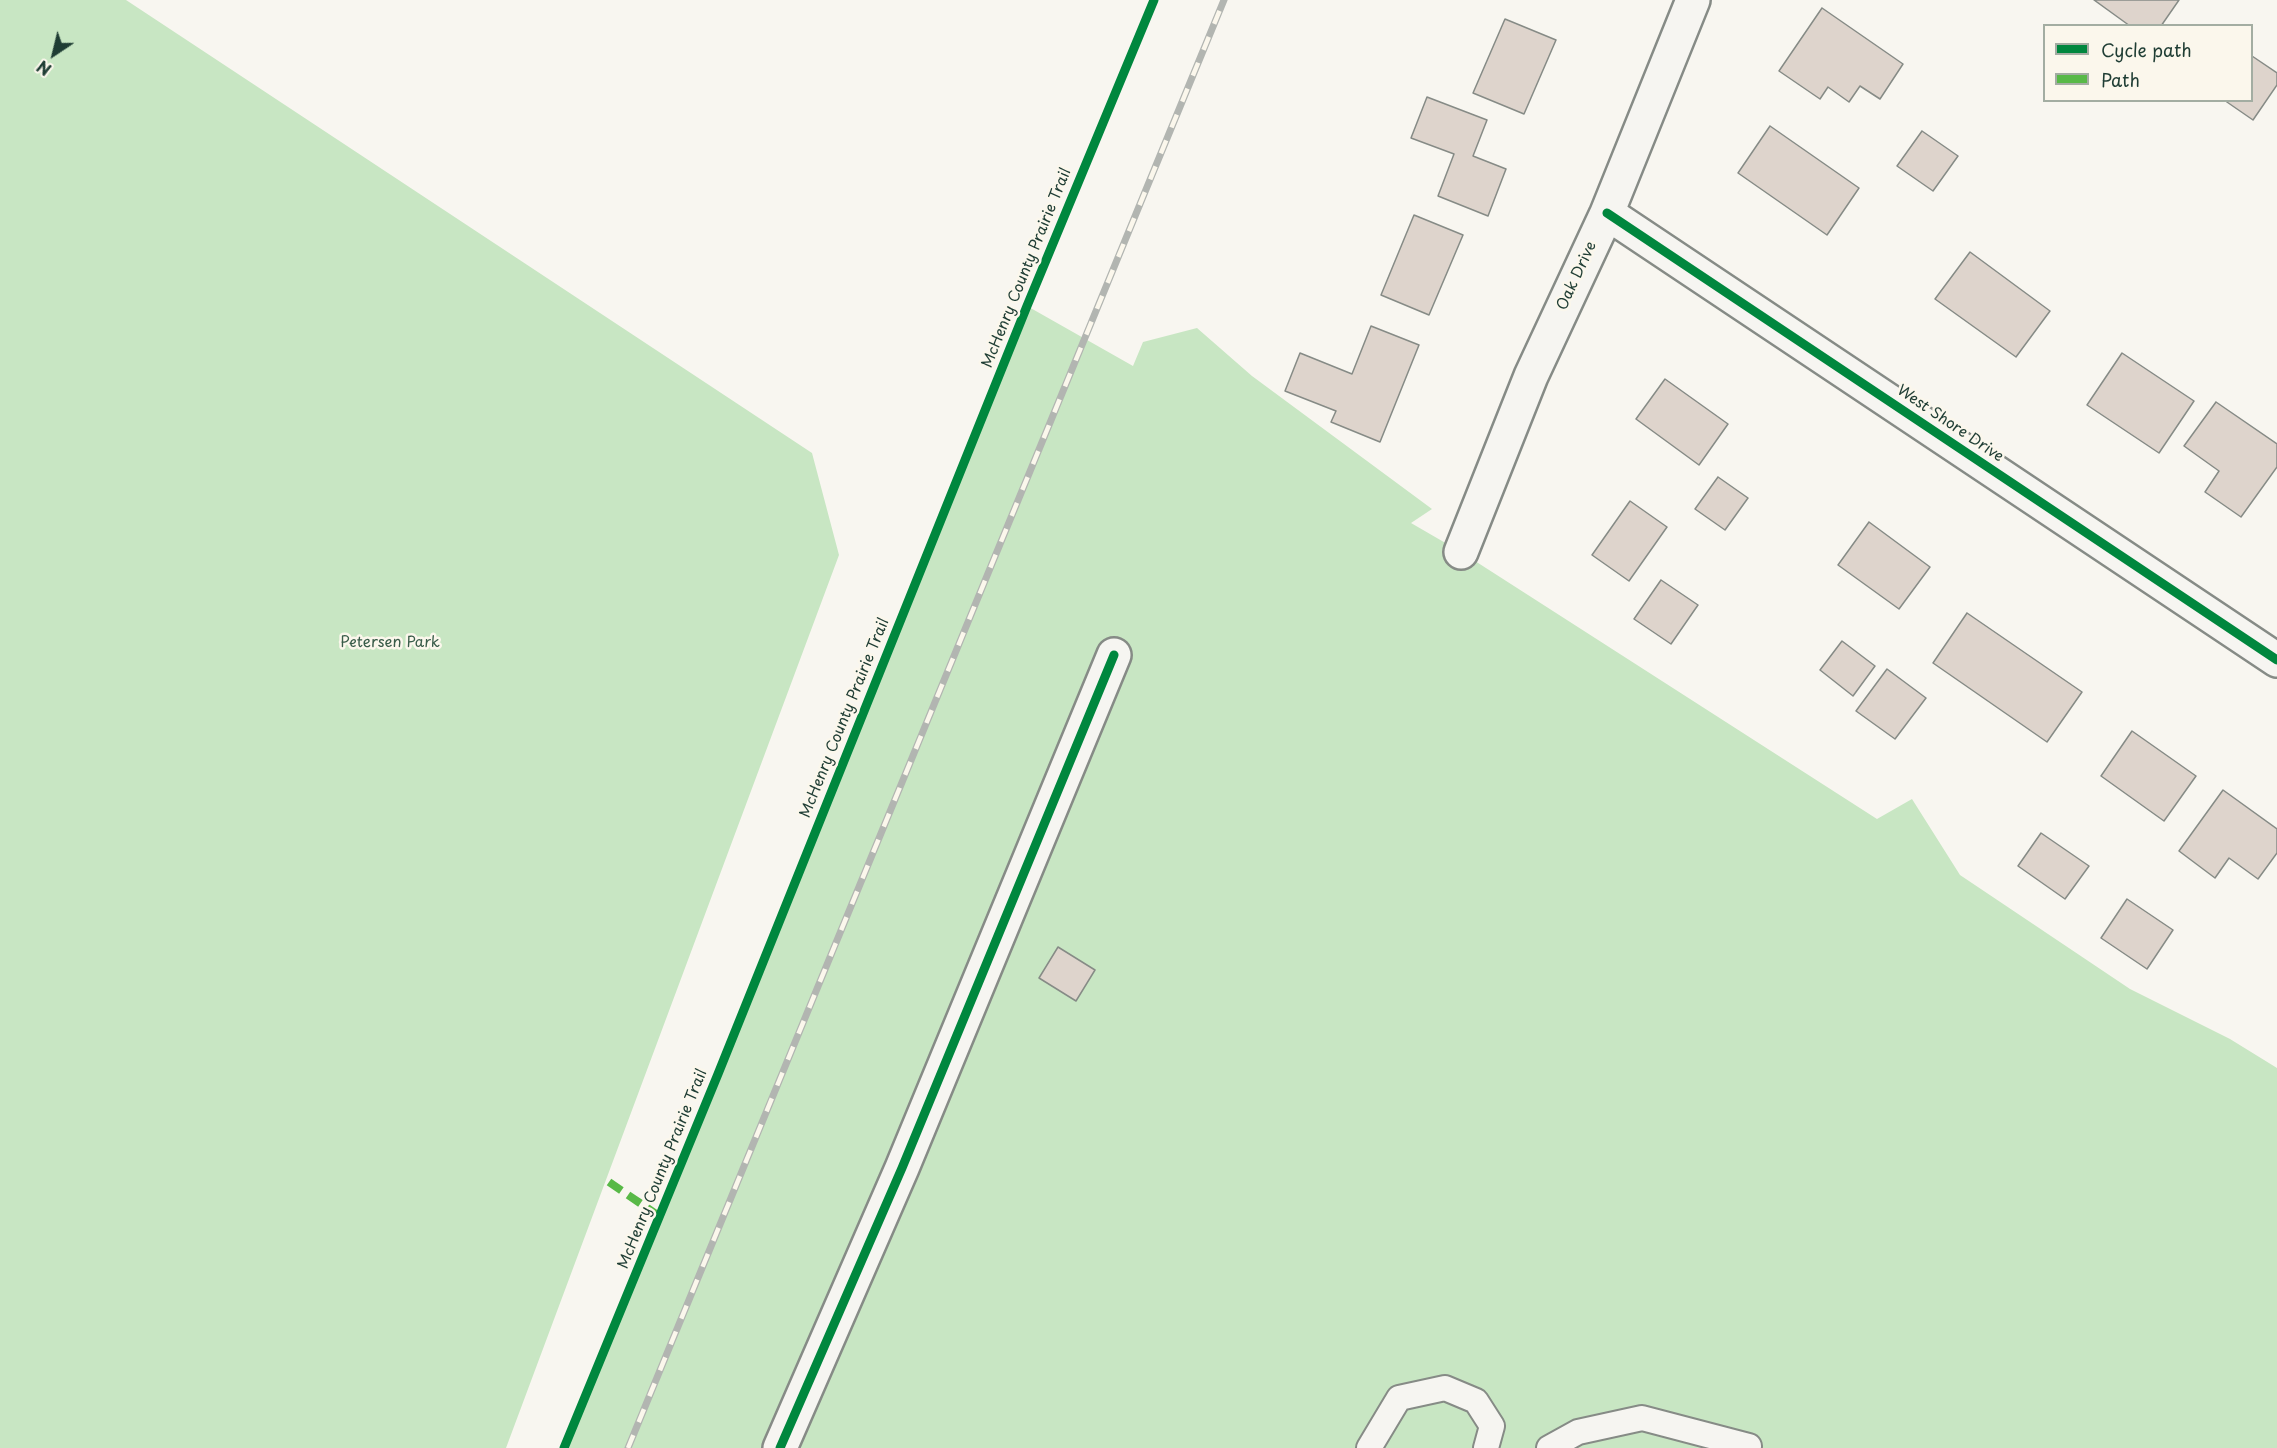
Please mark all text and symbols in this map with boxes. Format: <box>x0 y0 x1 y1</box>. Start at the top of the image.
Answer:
north arrow <box>24 24 84 84</box>
legend <box>2043 24 2253 102</box>
text: Cycle path <box>2101 36 2192 63</box>
text: N <box>32 55 56 82</box>
text: Path <box>2101 66 2140 93</box>
street label: McHenry County Prairie Trail <box>979 165 1075 371</box>
street label: Oak Drive <box>1553 239 1601 313</box>
street label: West Shore Drive <box>1893 382 2007 466</box>
street label: McHenry County Prairie Trail <box>797 615 893 821</box>
park label: Petersen Park <box>340 634 440 652</box>
street label: McHenry County Prairie Trail <box>615 1066 711 1272</box>

